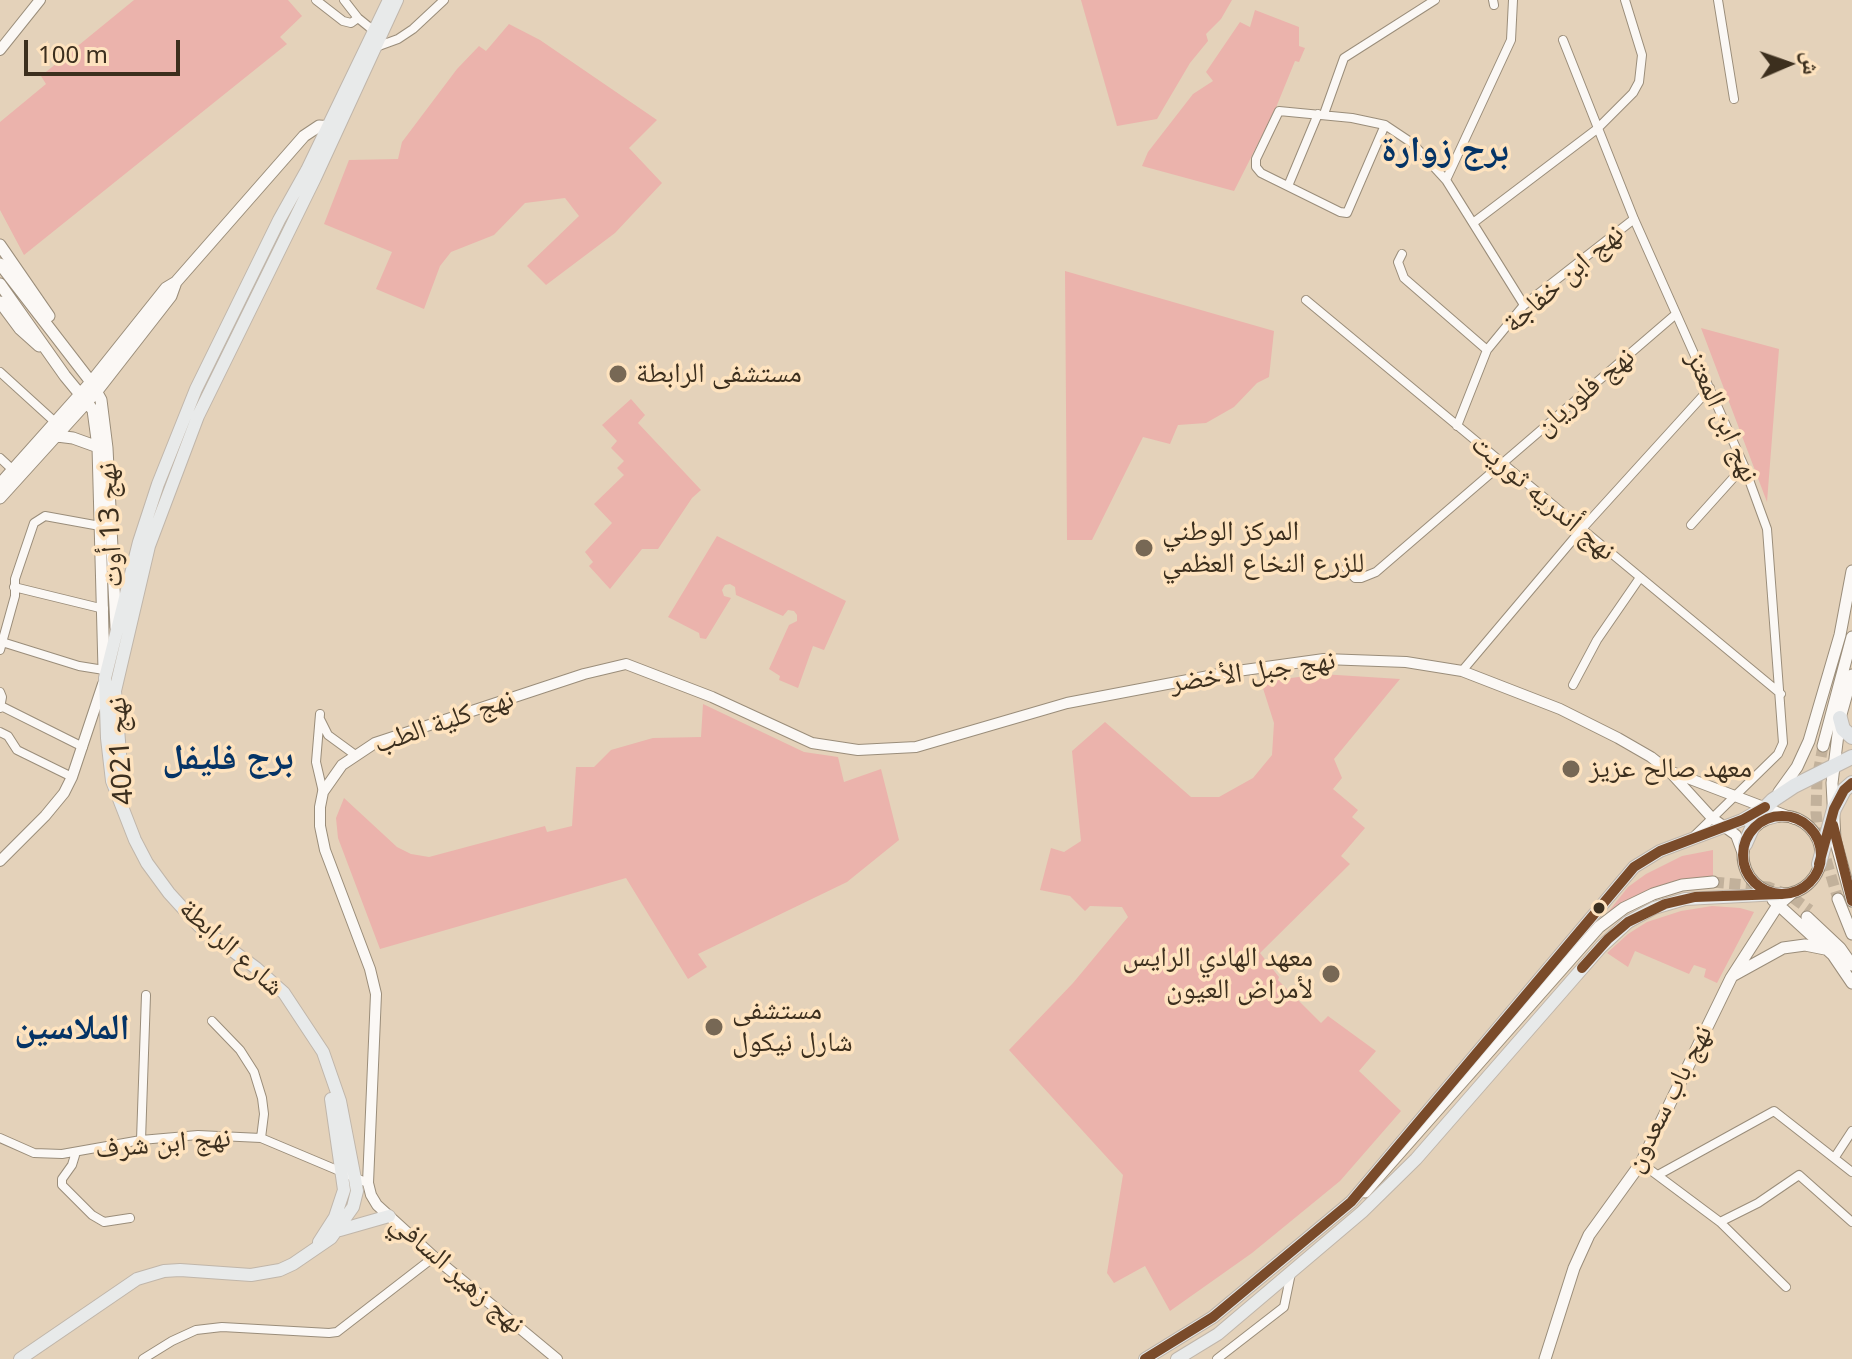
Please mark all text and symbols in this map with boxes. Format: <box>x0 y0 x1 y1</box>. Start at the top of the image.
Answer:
scale bar <box>28 24 184 74</box>
north arrow <box>1748 24 1828 104</box>
text: 100 m <box>38 37 108 70</box>
text: ش <box>1797 51 1827 75</box>
district label: برج زوارة <box>1381 129 1509 173</box>
street label: نهج ابن خفاجة <box>1497 218 1631 340</box>
street label: نهج فلوريان <box>1528 341 1642 443</box>
street label: نهج ابن المعتز <box>1678 346 1766 488</box>
place label: مستشفى الرابطة <box>636 357 802 391</box>
marker: مستشفى الرابطة <box>607 363 629 385</box>
street label: نهج أندريه ثوريت <box>1464 428 1622 568</box>
street label: نهج 13 أوت <box>91 462 131 588</box>
place label: المركز الوطني للزرع النخاع العظمي <box>1162 515 1364 581</box>
marker: المركز الوطني للزرع النخاع العظمي <box>1133 537 1155 559</box>
street label: نهج جبل الأخضر <box>1168 644 1338 700</box>
street label: نهج كلية الطب <box>370 682 518 762</box>
street label: نهج 4021 <box>100 696 142 806</box>
district label: برج فليفل <box>162 737 294 781</box>
place label: معهد صالح عزيز <box>1589 752 1752 786</box>
marker: معهد صالح عزيز <box>1560 758 1582 780</box>
street label: شارع الرابطة <box>172 892 290 1004</box>
unlabelled marker <box>1591 900 1607 916</box>
place label: معهد الهادي الرايس لأمراض العيون <box>1122 941 1313 1007</box>
marker: معهد الهادي الرايس لأمراض العيون <box>1320 963 1342 985</box>
place label: مستشفى شارل نيكول <box>732 994 853 1060</box>
district label: الملاسين <box>14 1007 130 1051</box>
marker: مستشفى شارل نيكول <box>703 1016 725 1038</box>
street label: نهج باب سعدون <box>1618 1020 1720 1178</box>
street label: نهج ابن شرف <box>94 1121 232 1167</box>
street label: نهج زهير السافي <box>383 1206 531 1342</box>

